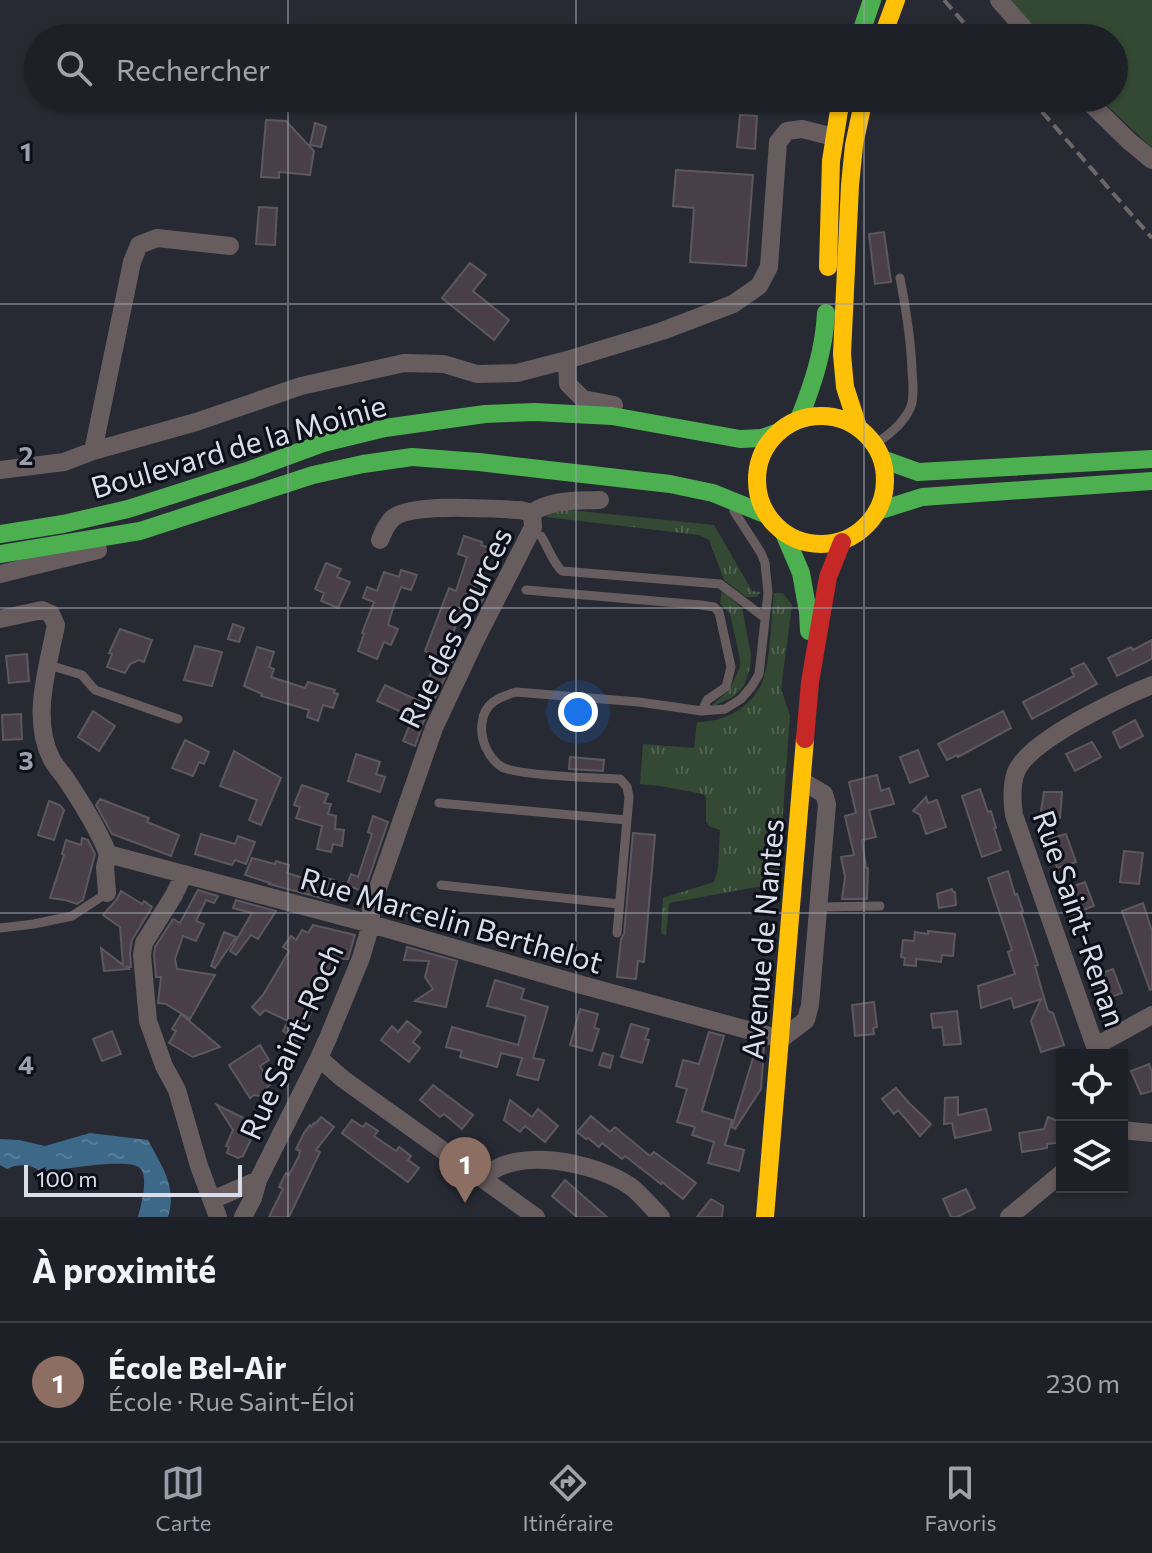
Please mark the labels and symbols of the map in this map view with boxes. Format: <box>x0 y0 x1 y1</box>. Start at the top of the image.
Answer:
text: 1 <box>20 135 32 166</box>
street label: Boulevard de la Moinie <box>86 385 390 505</box>
text: 2 <box>19 439 33 470</box>
street label: Rue des Sources <box>389 521 519 733</box>
your location <box>558 692 598 732</box>
text: 3 <box>18 744 34 775</box>
street label: Rue Saint-Renan <box>1027 805 1135 1031</box>
street label: Avenue de Nantes <box>732 817 790 1061</box>
street label: Rue Marcelin Berthelot <box>297 858 607 980</box>
street label: Rue Saint-Roch <box>230 937 350 1145</box>
text: 4 <box>18 1048 34 1079</box>
pin: 1 <box>439 1137 491 1203</box>
scale bar <box>24 1161 242 1197</box>

